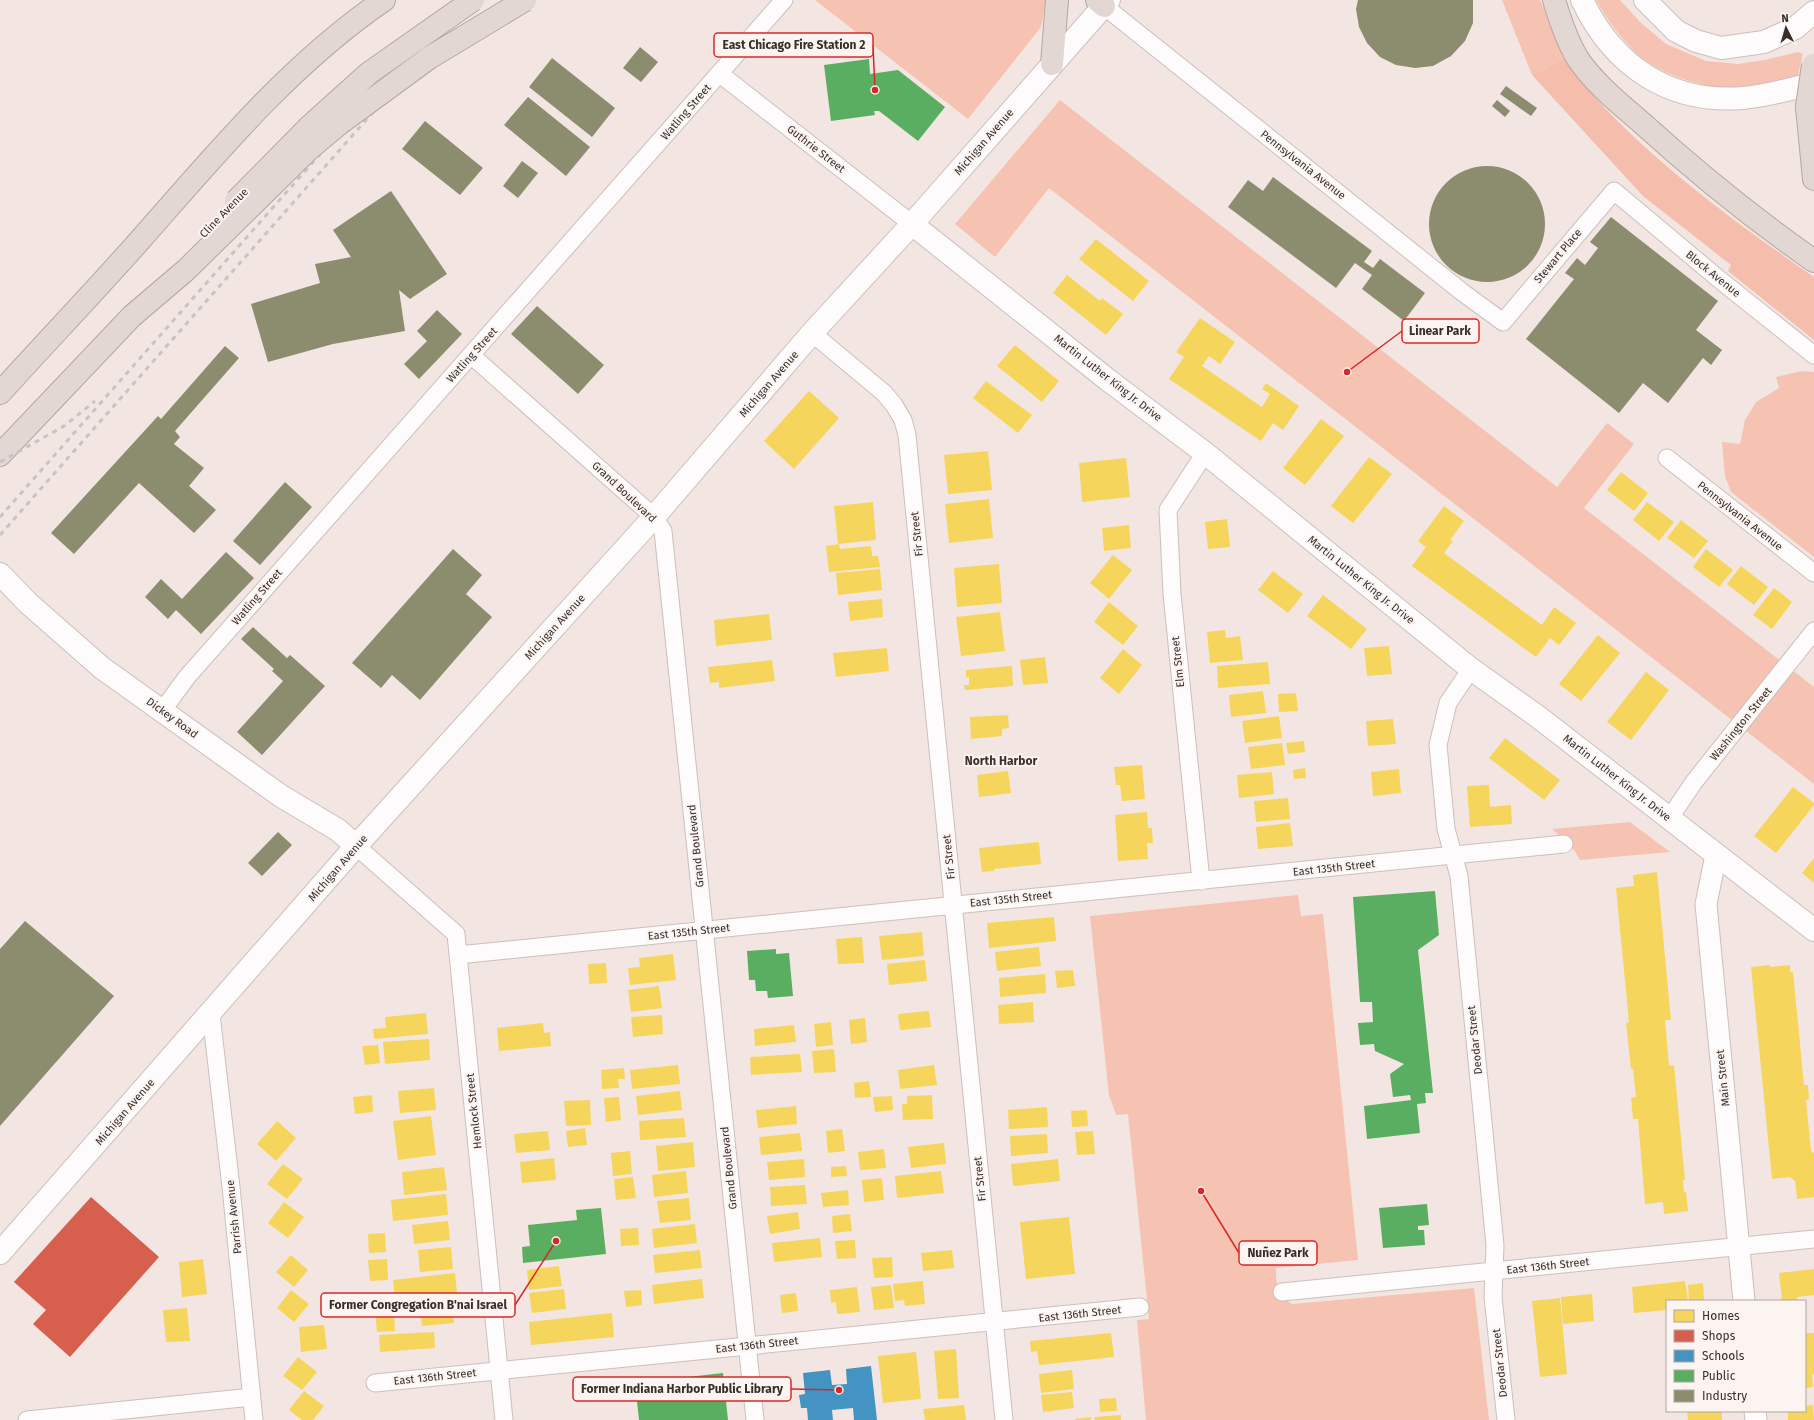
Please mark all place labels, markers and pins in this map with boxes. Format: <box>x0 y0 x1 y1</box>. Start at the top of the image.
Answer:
callout: East Chicago Fire Station 2 <box>714 33 873 57</box>
callout: Linear Park <box>1402 319 1479 343</box>
callout: Nuñez Park <box>1239 1241 1317 1265</box>
callout: Former Congregation B'nai Israel <box>321 1293 515 1317</box>
callout: Former Indiana Harbor Public Library <box>573 1377 791 1401</box>

